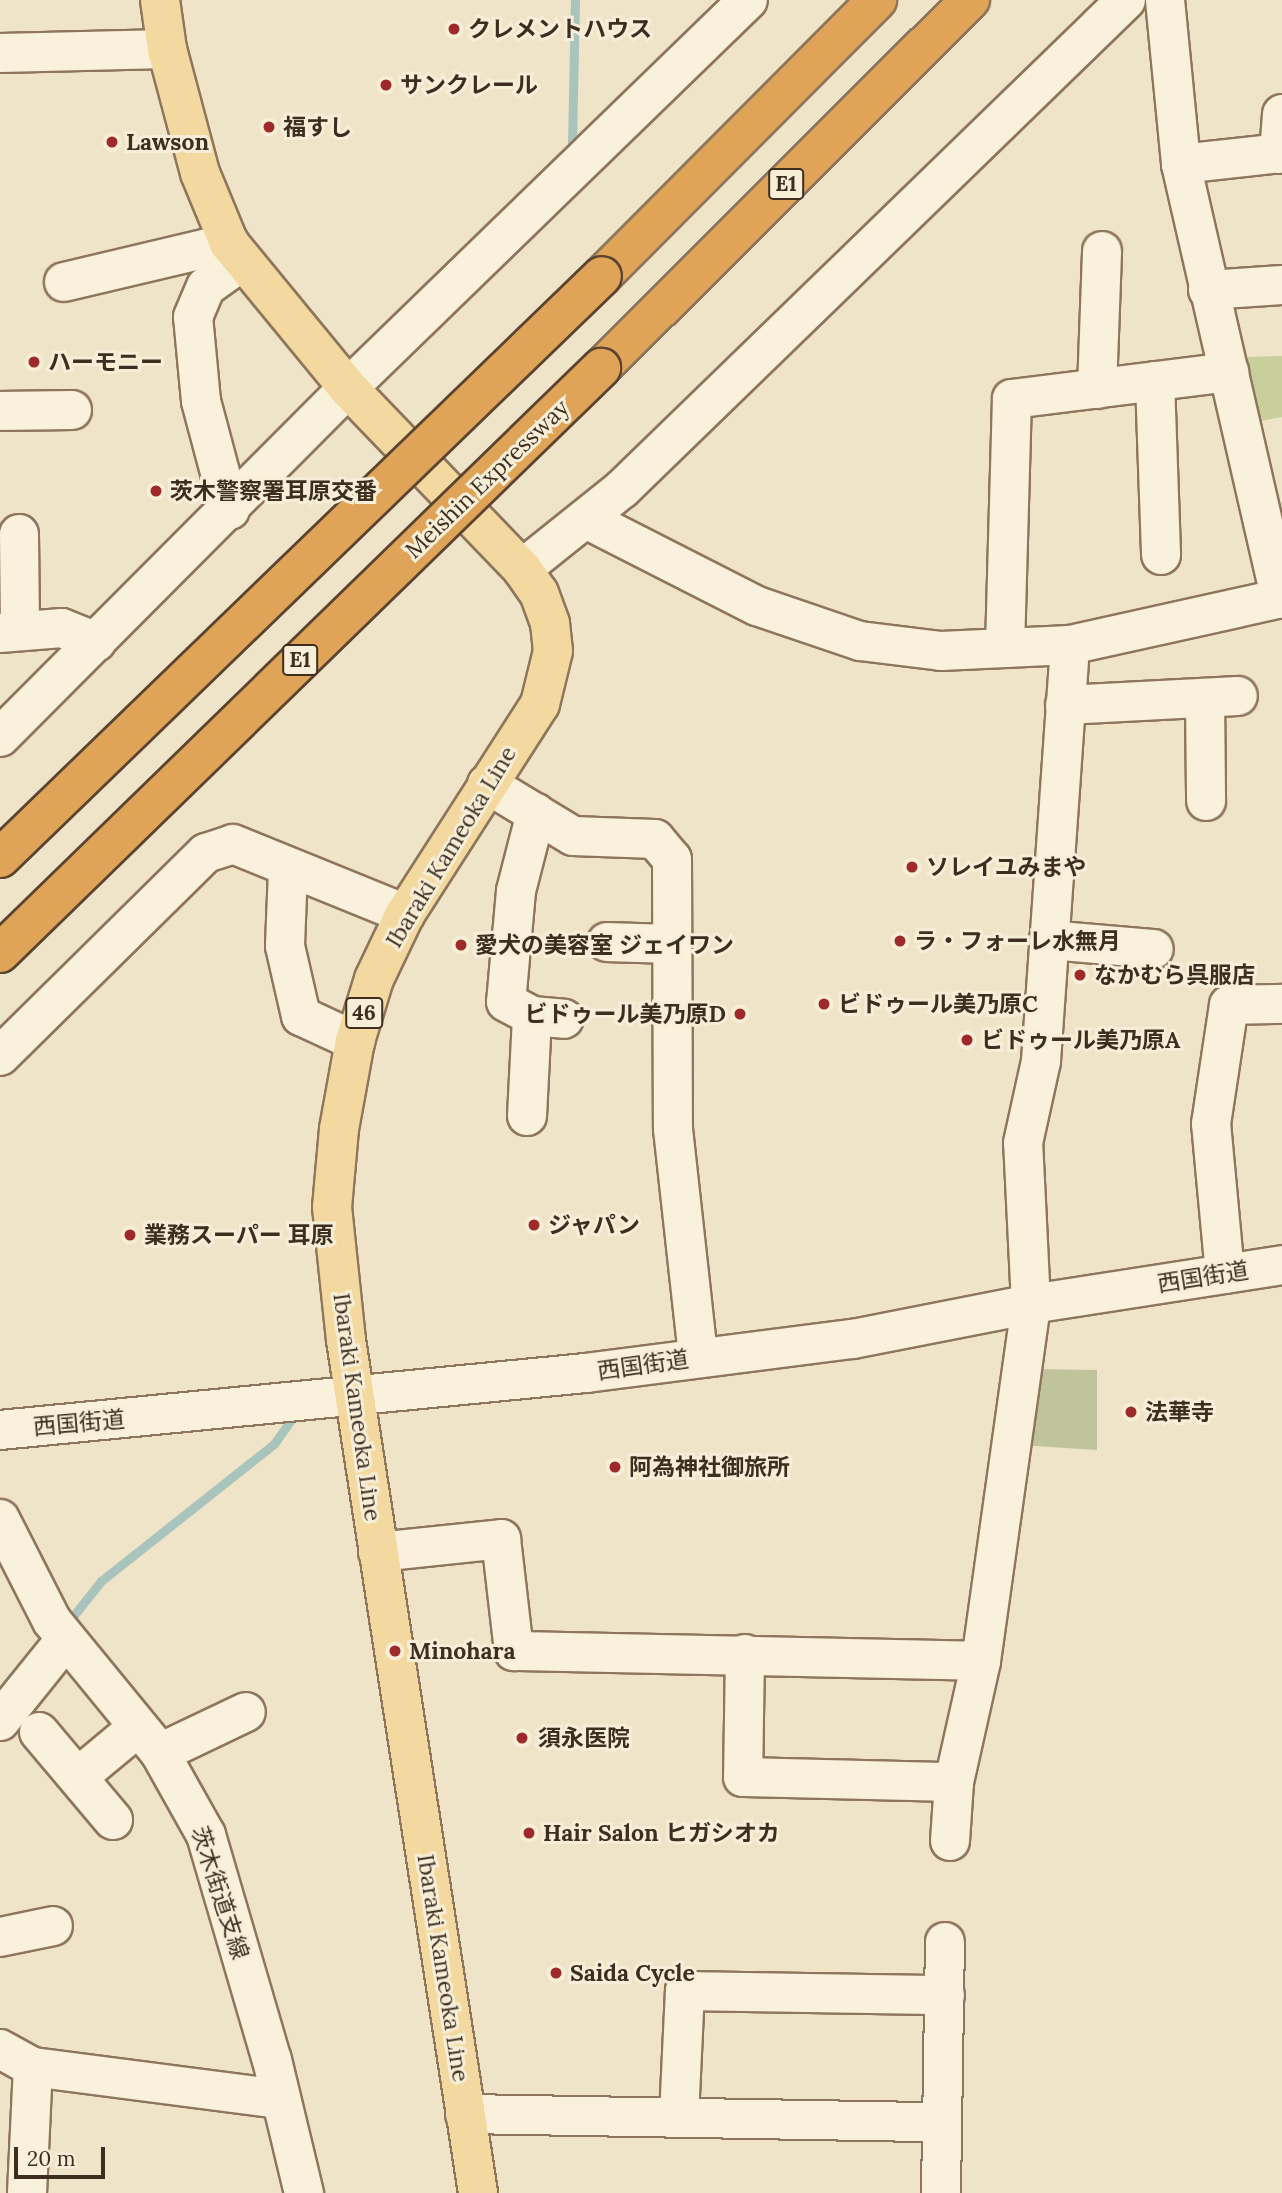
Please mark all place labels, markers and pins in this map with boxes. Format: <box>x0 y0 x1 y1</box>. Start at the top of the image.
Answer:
place label: クレメントハウス <box>468 15 652 43</box>
marker: クレメントハウス <box>446 21 462 37</box>
place label: サンクレール <box>400 71 538 99</box>
marker: サンクレール <box>378 77 394 93</box>
place label: 福すし <box>283 113 352 141</box>
marker: 福すし <box>261 119 277 135</box>
place label: Lawson <box>126 128 209 156</box>
marker: Lawson <box>104 134 120 150</box>
place label: ハーモニー <box>48 348 163 376</box>
marker: ハーモニー <box>26 354 42 370</box>
place label: 茨木警察署耳原交番 <box>170 477 377 505</box>
marker: 茨木警察署耳原交番 <box>148 483 164 499</box>
place label: ソレイユみまや <box>926 853 1087 881</box>
marker: ソレイユみまや <box>904 859 920 875</box>
place label: ラ・フォーレ水無月 <box>914 927 1121 955</box>
place label: 愛犬の美容室 ジェイワン <box>475 931 734 959</box>
marker: ラ・フォーレ水無月 <box>892 933 908 949</box>
marker: 愛犬の美容室 ジェイワン <box>453 937 469 953</box>
place label: なかむら呉服店 <box>1094 961 1255 989</box>
marker: なかむら呉服店 <box>1072 967 1088 983</box>
place label: ビドゥール美乃原C <box>838 990 1038 1018</box>
marker: ビドゥール美乃原C <box>816 996 832 1012</box>
place label: ビドゥール美乃原D <box>525 1000 726 1028</box>
marker: ビドゥール美乃原D <box>732 1006 748 1022</box>
place label: ビドゥール美乃原A <box>981 1026 1180 1054</box>
marker: ビドゥール美乃原A <box>959 1032 975 1048</box>
place label: ジャパン <box>548 1211 640 1239</box>
marker: ジャパン <box>526 1217 542 1233</box>
place label: 業務スーパー 耳原 <box>144 1221 334 1249</box>
marker: 業務スーパー 耳原 <box>122 1227 138 1243</box>
place label: 法華寺 <box>1145 1398 1214 1426</box>
marker: 法華寺 <box>1123 1404 1139 1420</box>
place label: 阿為神社御旅所 <box>629 1453 790 1481</box>
marker: 阿為神社御旅所 <box>607 1459 623 1475</box>
place label: Minohara <box>409 1637 516 1665</box>
marker: Minohara <box>387 1643 403 1659</box>
place label: 須永医院 <box>538 1724 630 1752</box>
marker: 須永医院 <box>512 1728 532 1748</box>
place label: Hair Salon ヒガシオカ <box>543 1819 780 1847</box>
marker: Hair Salon ヒガシオカ <box>521 1825 537 1841</box>
place label: Saida Cycle <box>570 1959 695 1987</box>
marker: Saida Cycle <box>548 1965 564 1981</box>

